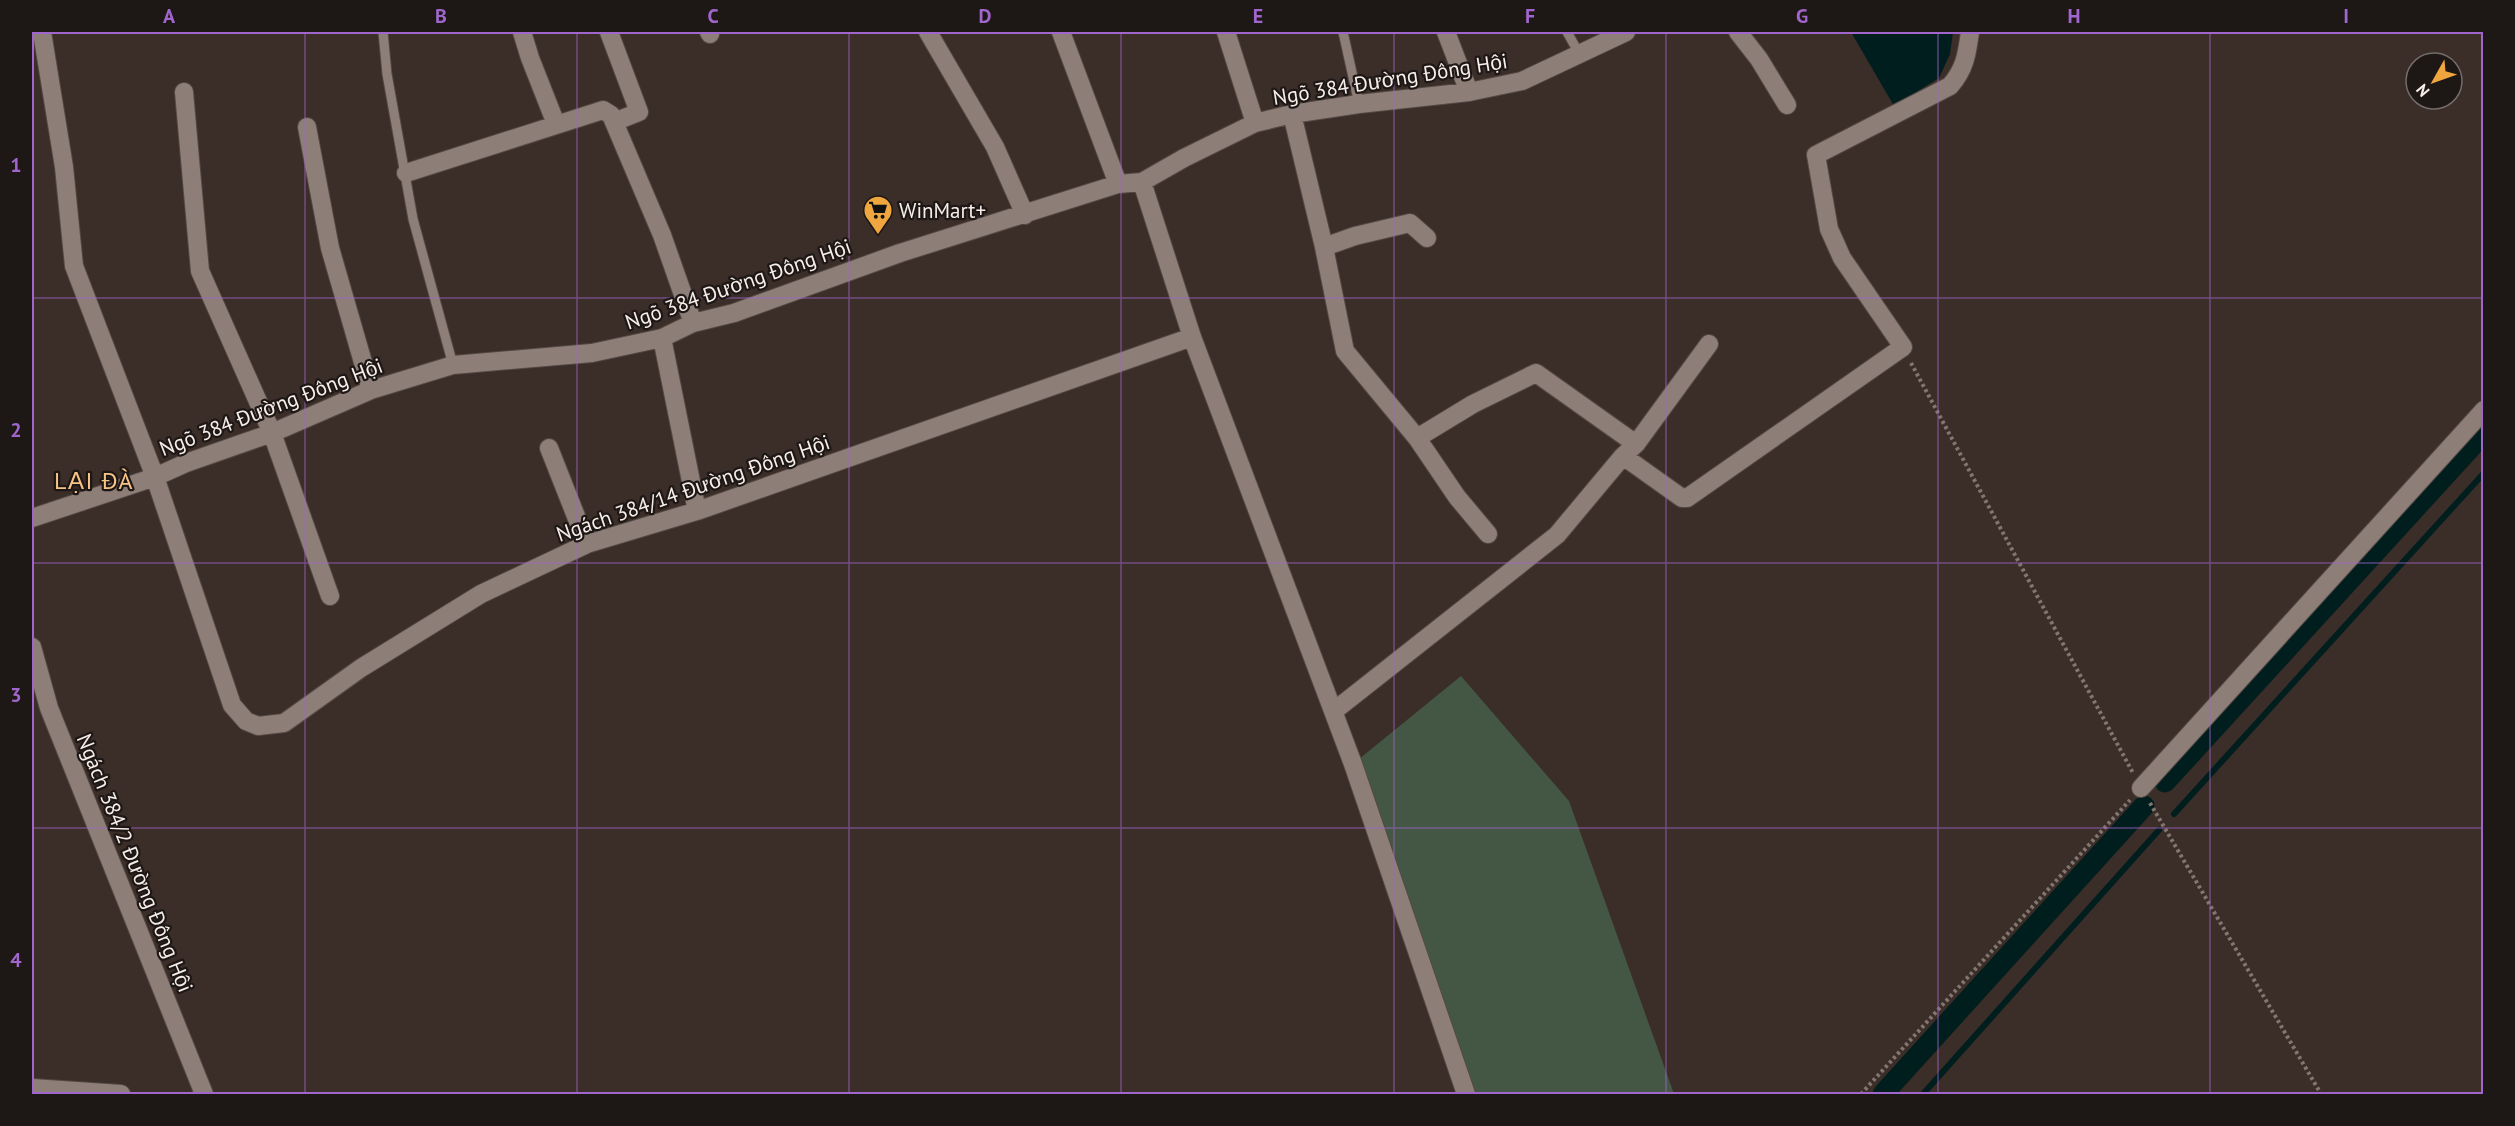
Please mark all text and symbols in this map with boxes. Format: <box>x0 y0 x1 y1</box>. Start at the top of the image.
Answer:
text: A <box>163 3 176 29</box>
text: B <box>435 3 447 29</box>
text: C <box>707 3 719 29</box>
text: D <box>979 3 992 29</box>
text: E <box>1253 3 1263 29</box>
text: F <box>1525 3 1535 29</box>
text: G <box>1796 3 1808 29</box>
text: H <box>2067 3 2081 29</box>
text: I <box>2343 3 2349 29</box>
street label: Ngõ 384 Đường Đông Hội <box>1271 47 1509 111</box>
north arrow <box>2404 51 2464 111</box>
text: N <box>2411 80 2434 101</box>
text: 1 <box>10 152 22 178</box>
supermarket icon: WinMart+ <box>862 194 894 236</box>
place label: WinMart+ <box>899 197 986 224</box>
street label: Ngõ 384 Đường Đông Hội <box>622 233 854 335</box>
street label: Ngõ 384 Đường Đông Hội <box>155 352 387 462</box>
text: 2 <box>10 417 22 443</box>
street label: Ngách 384/14 Đường Đông Hội <box>553 428 833 548</box>
district label: LẠI ĐÀ <box>54 465 134 496</box>
text: 3 <box>10 682 22 708</box>
street label: Ngách 384/2 Đường Đông Hội <box>71 730 199 996</box>
text: 4 <box>10 947 22 973</box>

